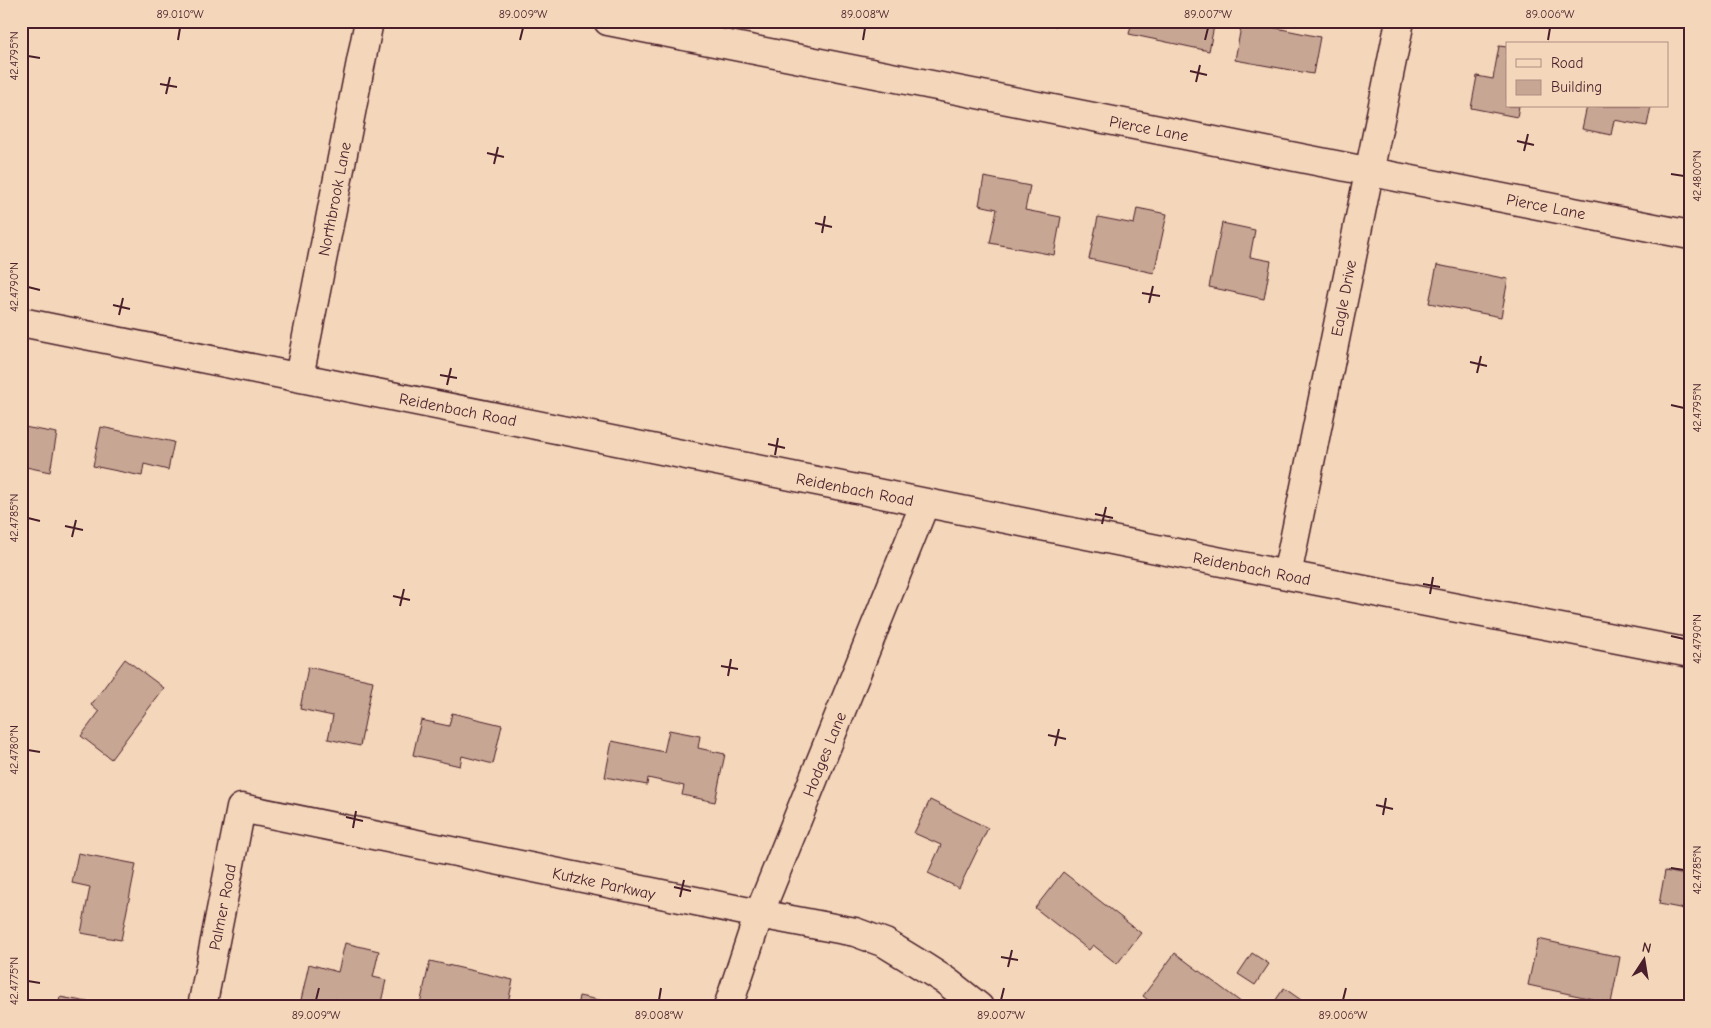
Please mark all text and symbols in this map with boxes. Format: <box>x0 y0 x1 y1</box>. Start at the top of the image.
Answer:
text: 89.010°W <box>156 7 204 21</box>
text: 89.009°W <box>499 7 548 21</box>
text: 89.008°W <box>841 7 890 21</box>
text: 89.007°W <box>1184 7 1233 21</box>
text: 89.006°W <box>1526 7 1575 21</box>
text: 42.4795°N <box>7 31 21 81</box>
legend <box>1506 42 1668 108</box>
text: Road <box>1551 54 1583 72</box>
text: Building <box>1551 78 1602 96</box>
street label: Pierce Lane <box>1108 112 1190 145</box>
street label: Northbrook Lane <box>315 141 355 258</box>
text: 42.4800°N <box>1690 150 1704 202</box>
street label: Pierce Lane <box>1505 190 1587 223</box>
street label: Eagle Drive <box>1328 258 1360 338</box>
text: 42.4790°N <box>7 262 21 312</box>
text: 42.4795°N <box>1690 383 1704 433</box>
street label: Reidenbach Road <box>398 390 518 430</box>
street label: Reidenbach Road <box>795 470 915 510</box>
text: 42.4785°N <box>7 494 21 542</box>
street label: Reidenbach Road <box>1192 549 1312 589</box>
text: 42.4790°N <box>1690 614 1704 664</box>
street label: Hodges Lane <box>800 709 850 799</box>
text: 42.4780°N <box>7 725 21 775</box>
text: 42.4785°N <box>1690 846 1704 894</box>
street label: Palmer Road <box>206 863 240 952</box>
street label: Kutzke Parkway <box>551 864 658 904</box>
north arrow <box>1618 936 1668 986</box>
text: N <box>1640 939 1653 957</box>
text: 42.4775°N <box>7 957 21 1005</box>
text: 89.009°W <box>292 1008 341 1022</box>
text: 89.008°W <box>635 1008 684 1022</box>
text: 89.007°W <box>977 1008 1026 1022</box>
text: 89.006°W <box>1319 1008 1368 1022</box>

